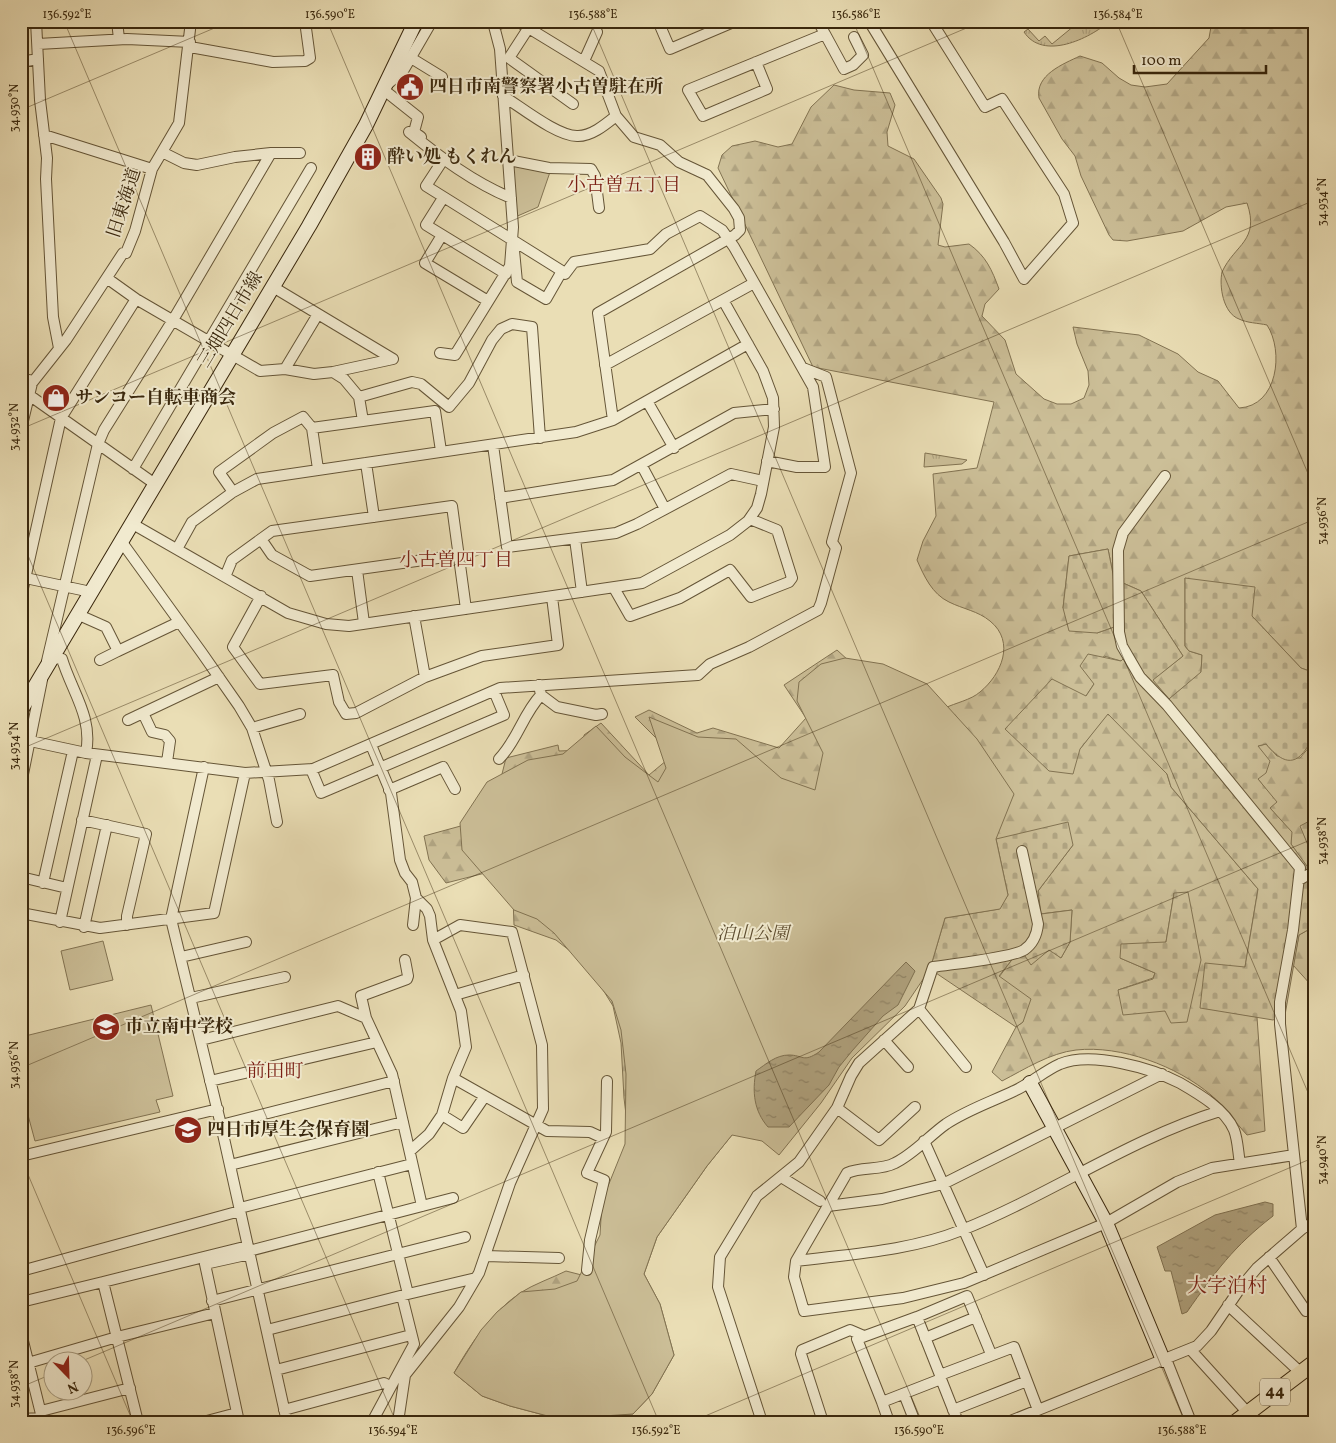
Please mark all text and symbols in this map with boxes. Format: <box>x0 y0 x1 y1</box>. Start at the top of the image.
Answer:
text: 136.592°E <box>42 7 92 23</box>
text: 136.590°E <box>305 7 355 23</box>
text: 136.588°E <box>568 7 618 23</box>
text: 136.586°E <box>831 7 881 23</box>
text: 136.584°E <box>1093 7 1143 23</box>
scale bar <box>1134 42 1266 74</box>
text: 100 m <box>1141 51 1181 72</box>
public building icon: 四日市南警察署小古曽駐在所 <box>395 72 425 102</box>
place label: 四日市南警察署小古曽駐在所 <box>429 75 663 100</box>
text: 34.930°N <box>7 84 23 132</box>
building icon: 酔い処 もくれん <box>353 142 383 172</box>
place label: 酔い処 もくれん <box>387 145 517 170</box>
street label: 旧東海道 <box>102 165 148 241</box>
district label: 小古曽五丁目 <box>567 173 681 199</box>
text: 34.934°N <box>1315 178 1331 226</box>
street label: 三畑四日市線 <box>192 267 270 373</box>
shop icon: サンコー自転車商会 <box>41 383 71 413</box>
place label: サンコー自転車商会 <box>75 386 236 411</box>
text: 34.932°N <box>7 403 23 451</box>
text: 34.936°N <box>1315 497 1331 545</box>
district label: 小古曽四丁目 <box>399 548 513 574</box>
text: 34.934°N <box>7 722 23 770</box>
text: 34.938°N <box>1315 817 1331 865</box>
park label: 泊山公園 <box>717 922 792 947</box>
school or university icon: 市立南中学校 <box>91 1012 121 1042</box>
place label: 市立南中学校 <box>125 1015 233 1040</box>
text: 34.936°N <box>7 1041 23 1089</box>
district label: 前田町 <box>246 1059 304 1085</box>
school or university icon: 四日市厚生会保育園 <box>173 1115 203 1145</box>
place label: 四日市厚生会保育園 <box>207 1118 369 1143</box>
text: 34.940°N <box>1315 1135 1331 1185</box>
district label: 大字泊村 <box>1187 1273 1267 1301</box>
north arrow <box>42 1350 92 1400</box>
text: 34.938°N <box>7 1360 23 1408</box>
text: N <box>64 1376 81 1397</box>
road number: 44 <box>1260 1378 1290 1405</box>
text: 136.596°E <box>106 1423 156 1439</box>
text: 136.594°E <box>368 1423 418 1439</box>
text: 136.592°E <box>631 1423 681 1439</box>
text: 136.590°E <box>894 1423 944 1439</box>
text: 136.588°E <box>1157 1423 1207 1439</box>

